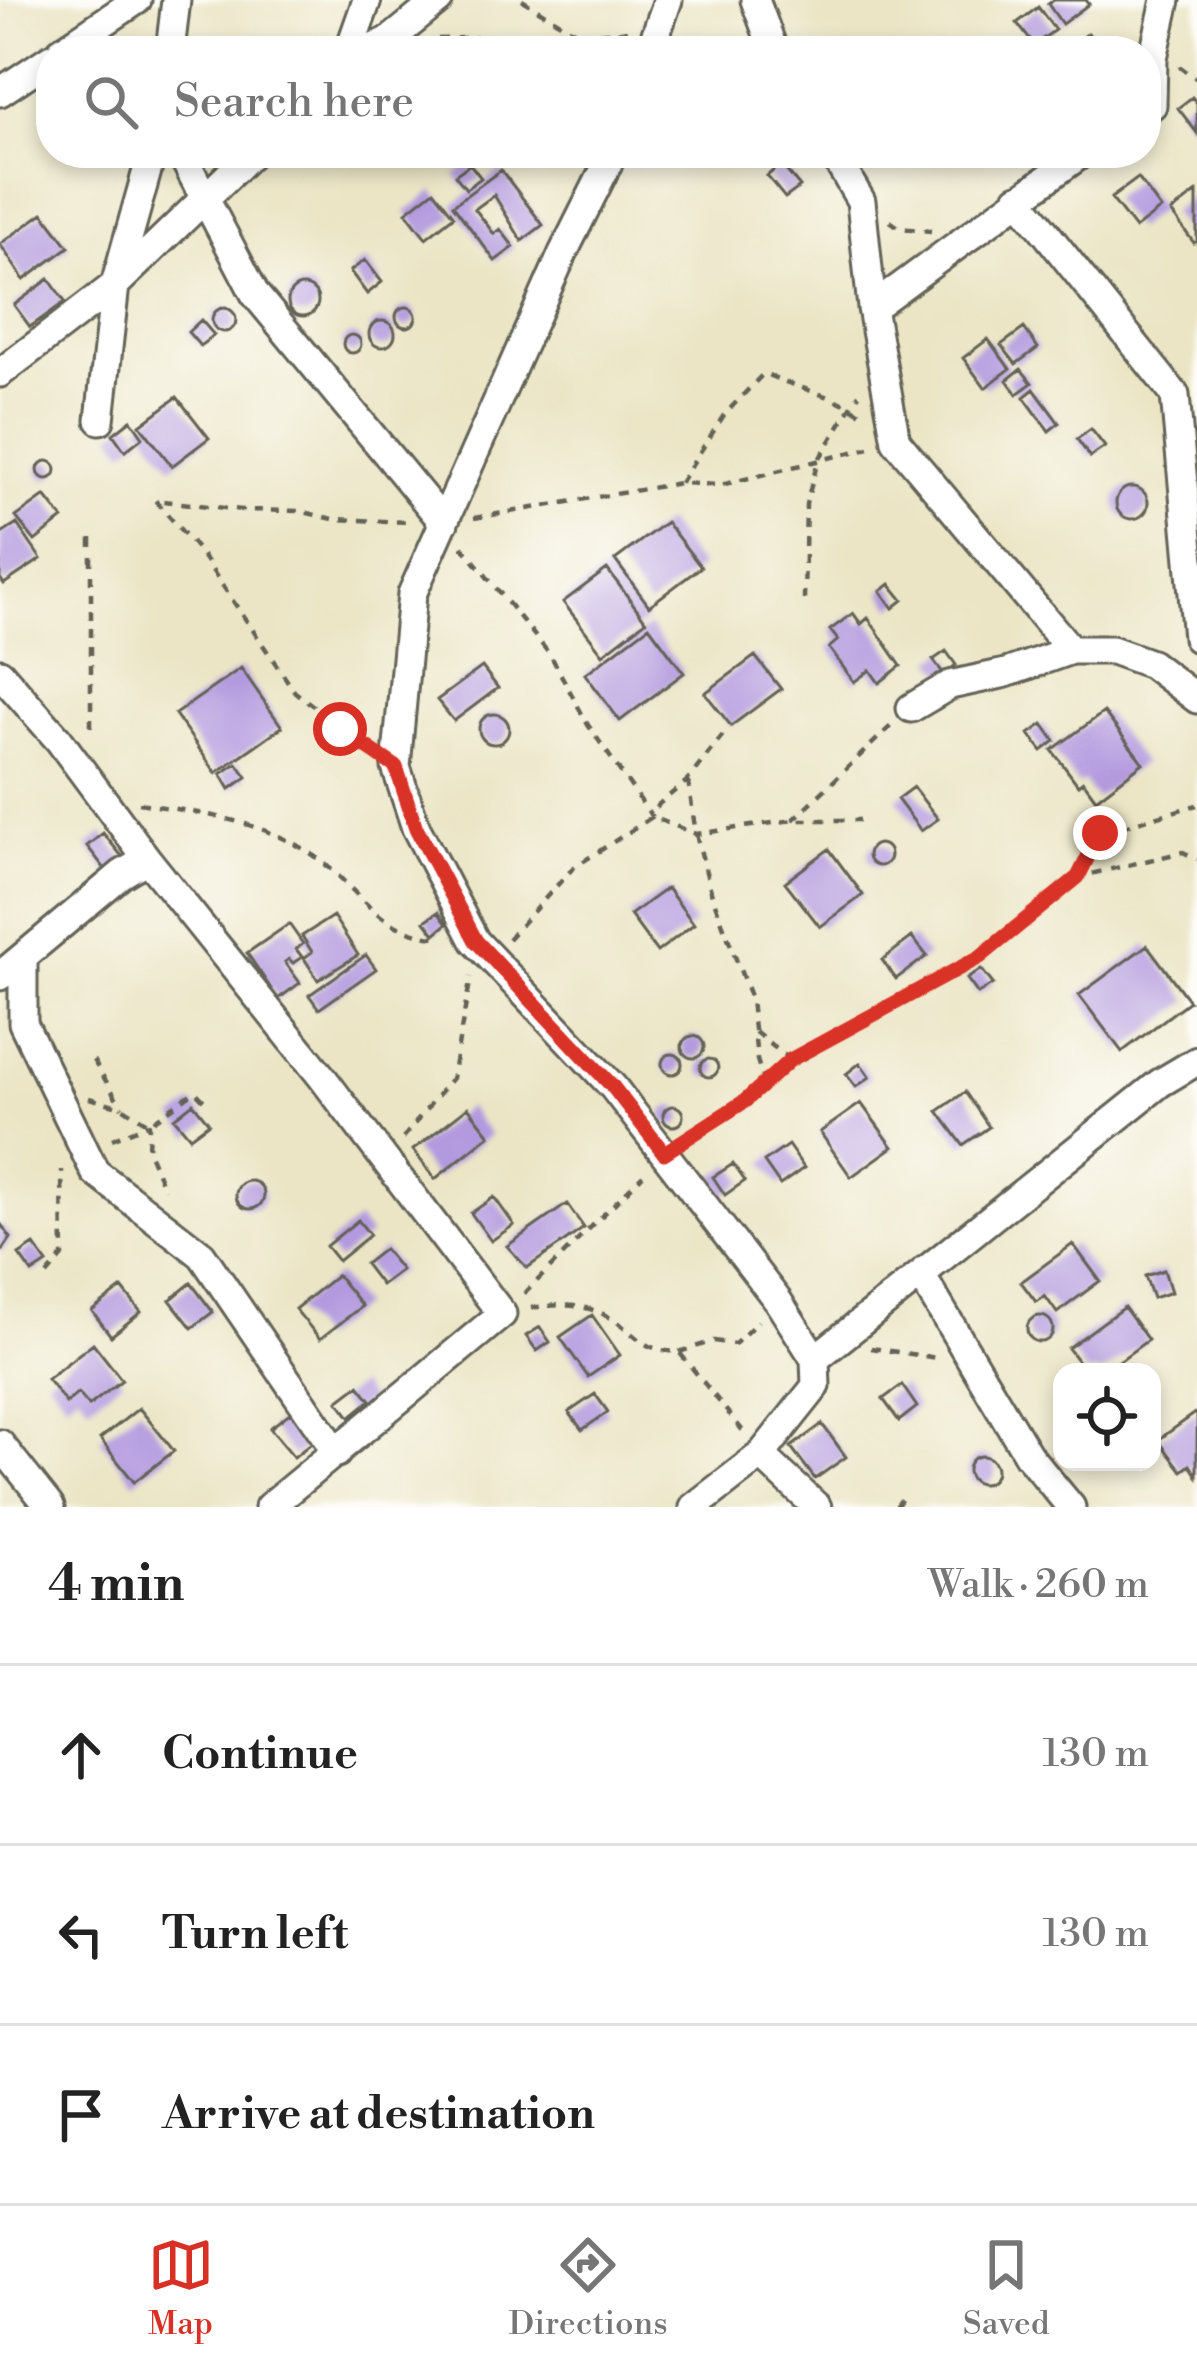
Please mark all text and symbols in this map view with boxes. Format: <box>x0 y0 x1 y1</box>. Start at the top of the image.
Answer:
search box <box>36 36 1161 168</box>
icon: search <box>78 69 144 135</box>
text: Search here <box>174 74 414 131</box>
route start <box>313 702 367 756</box>
route end <box>1073 806 1127 860</box>
map controls <box>1053 1363 1161 1471</box>
button: locate <box>1053 1363 1161 1471</box>
text: 4 min <box>48 1553 184 1617</box>
text: Walk · 260 m <box>928 1561 1149 1610</box>
icon: ahead <box>48 1722 114 1788</box>
text: Continue <box>162 1726 358 1783</box>
text: 130 m <box>1043 1730 1149 1779</box>
icon: left <box>48 1902 114 1968</box>
text: Turn left <box>162 1906 348 1963</box>
text: 130 m <box>1043 1910 1149 1959</box>
icon: arrive <box>48 2082 114 2148</box>
text: Arrive at destination <box>162 2086 595 2143</box>
tab: Map <box>148 2232 214 2345</box>
tab: Directions <box>509 2232 668 2345</box>
tab: Saved <box>963 2232 1049 2345</box>

